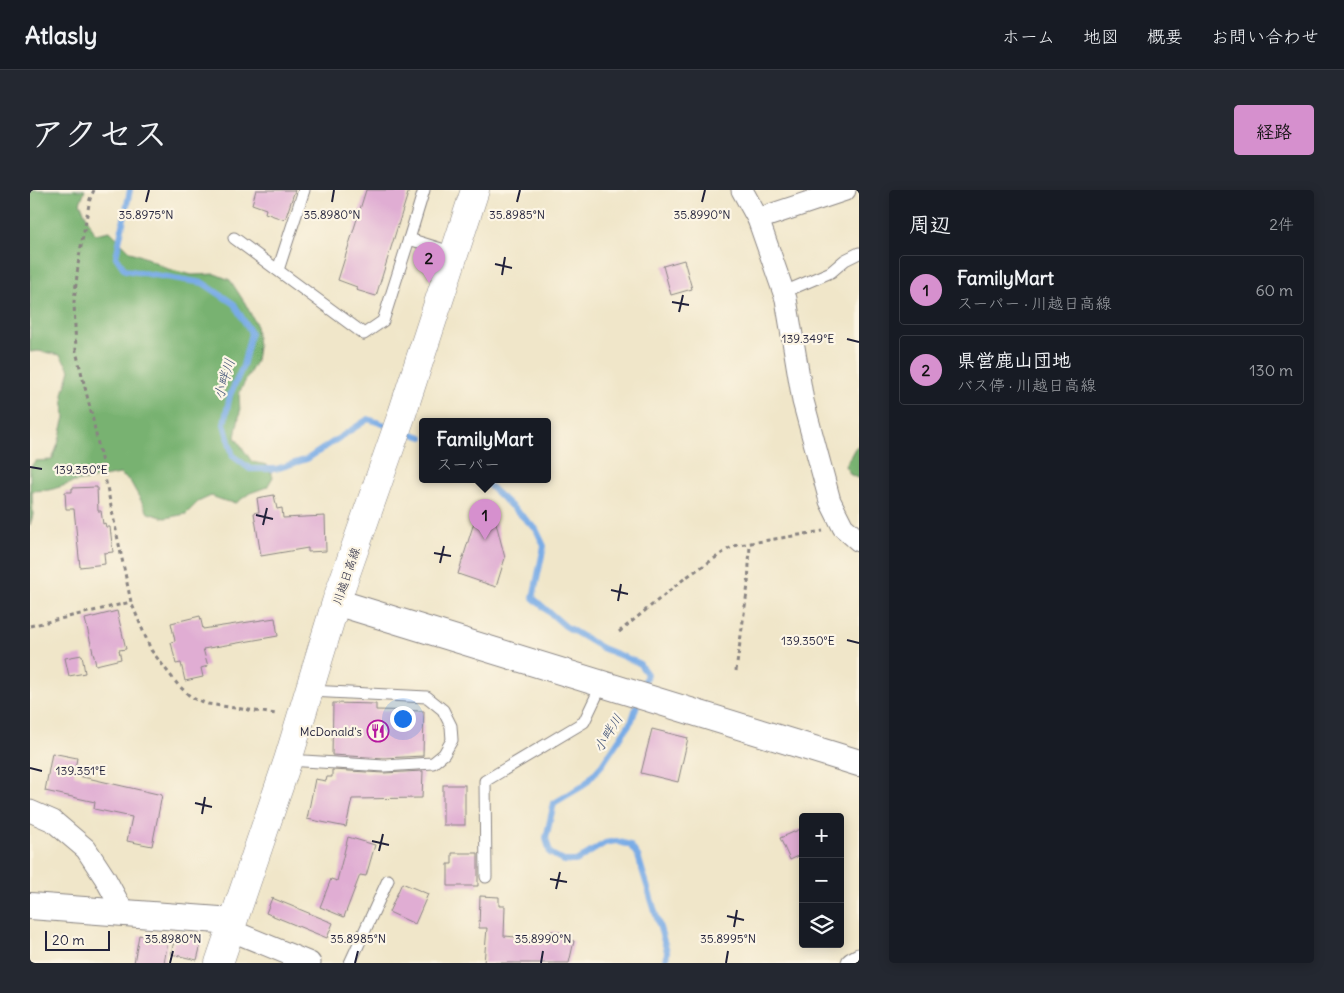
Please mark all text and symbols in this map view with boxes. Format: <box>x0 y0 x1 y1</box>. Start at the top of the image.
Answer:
text: Atlasly <box>25 20 97 50</box>
text: ホーム <box>1002 25 1055 48</box>
text: 地図 <box>1083 25 1119 48</box>
text: 概要 <box>1147 25 1183 48</box>
text: お問い合わせ <box>1211 25 1319 48</box>
button: 経路 <box>1234 105 1314 155</box>
text: アクセス <box>30 111 168 155</box>
text: 35.8975°N <box>118 207 174 222</box>
text: 35.8980°N <box>303 207 361 222</box>
text: 35.8985°N <box>489 207 545 222</box>
text: 35.8990°N <box>673 207 731 222</box>
text: 周辺 <box>909 211 951 238</box>
text: 2件 <box>1269 214 1294 234</box>
pin: 2 <box>413 242 445 283</box>
text: FamilyMart <box>957 266 1054 290</box>
text: 1 <box>923 280 929 300</box>
text: 60 m <box>1255 280 1293 300</box>
text: スーパー · 川越日高線 <box>957 293 1112 313</box>
text: 139.349°E <box>782 331 834 346</box>
text: 県営鹿山団地 <box>957 348 1071 372</box>
water label: 小畔川 <box>209 356 239 402</box>
text: 2 <box>922 360 930 380</box>
text: 130 m <box>1249 360 1293 380</box>
text: バス停 · 川越日高線 <box>957 375 1096 395</box>
popup <box>419 418 551 483</box>
text: FamilyMart <box>437 427 533 451</box>
text: スーパー <box>437 454 500 474</box>
text: 139.350°E <box>54 462 108 477</box>
pin: 1 <box>469 499 501 540</box>
street label: 川越日高線 <box>329 545 363 607</box>
text: 139.350°E <box>781 633 835 648</box>
your location <box>390 706 416 732</box>
water label: 小畔川 <box>589 710 627 756</box>
restaurant icon: McDonald's <box>366 719 390 743</box>
place label: McDonald's <box>300 724 362 739</box>
text: 139.351°E <box>56 763 106 778</box>
map controls <box>799 813 844 948</box>
button: + <box>799 813 844 858</box>
button: − <box>799 858 844 903</box>
button: layers <box>799 903 844 948</box>
scale bar <box>45 928 110 951</box>
text: 20 m <box>52 931 85 949</box>
text: 35.8980°N <box>144 931 202 946</box>
text: 35.8985°N <box>330 931 386 946</box>
text: 35.8990°N <box>514 931 572 946</box>
text: 35.8995°N <box>700 931 756 946</box>

